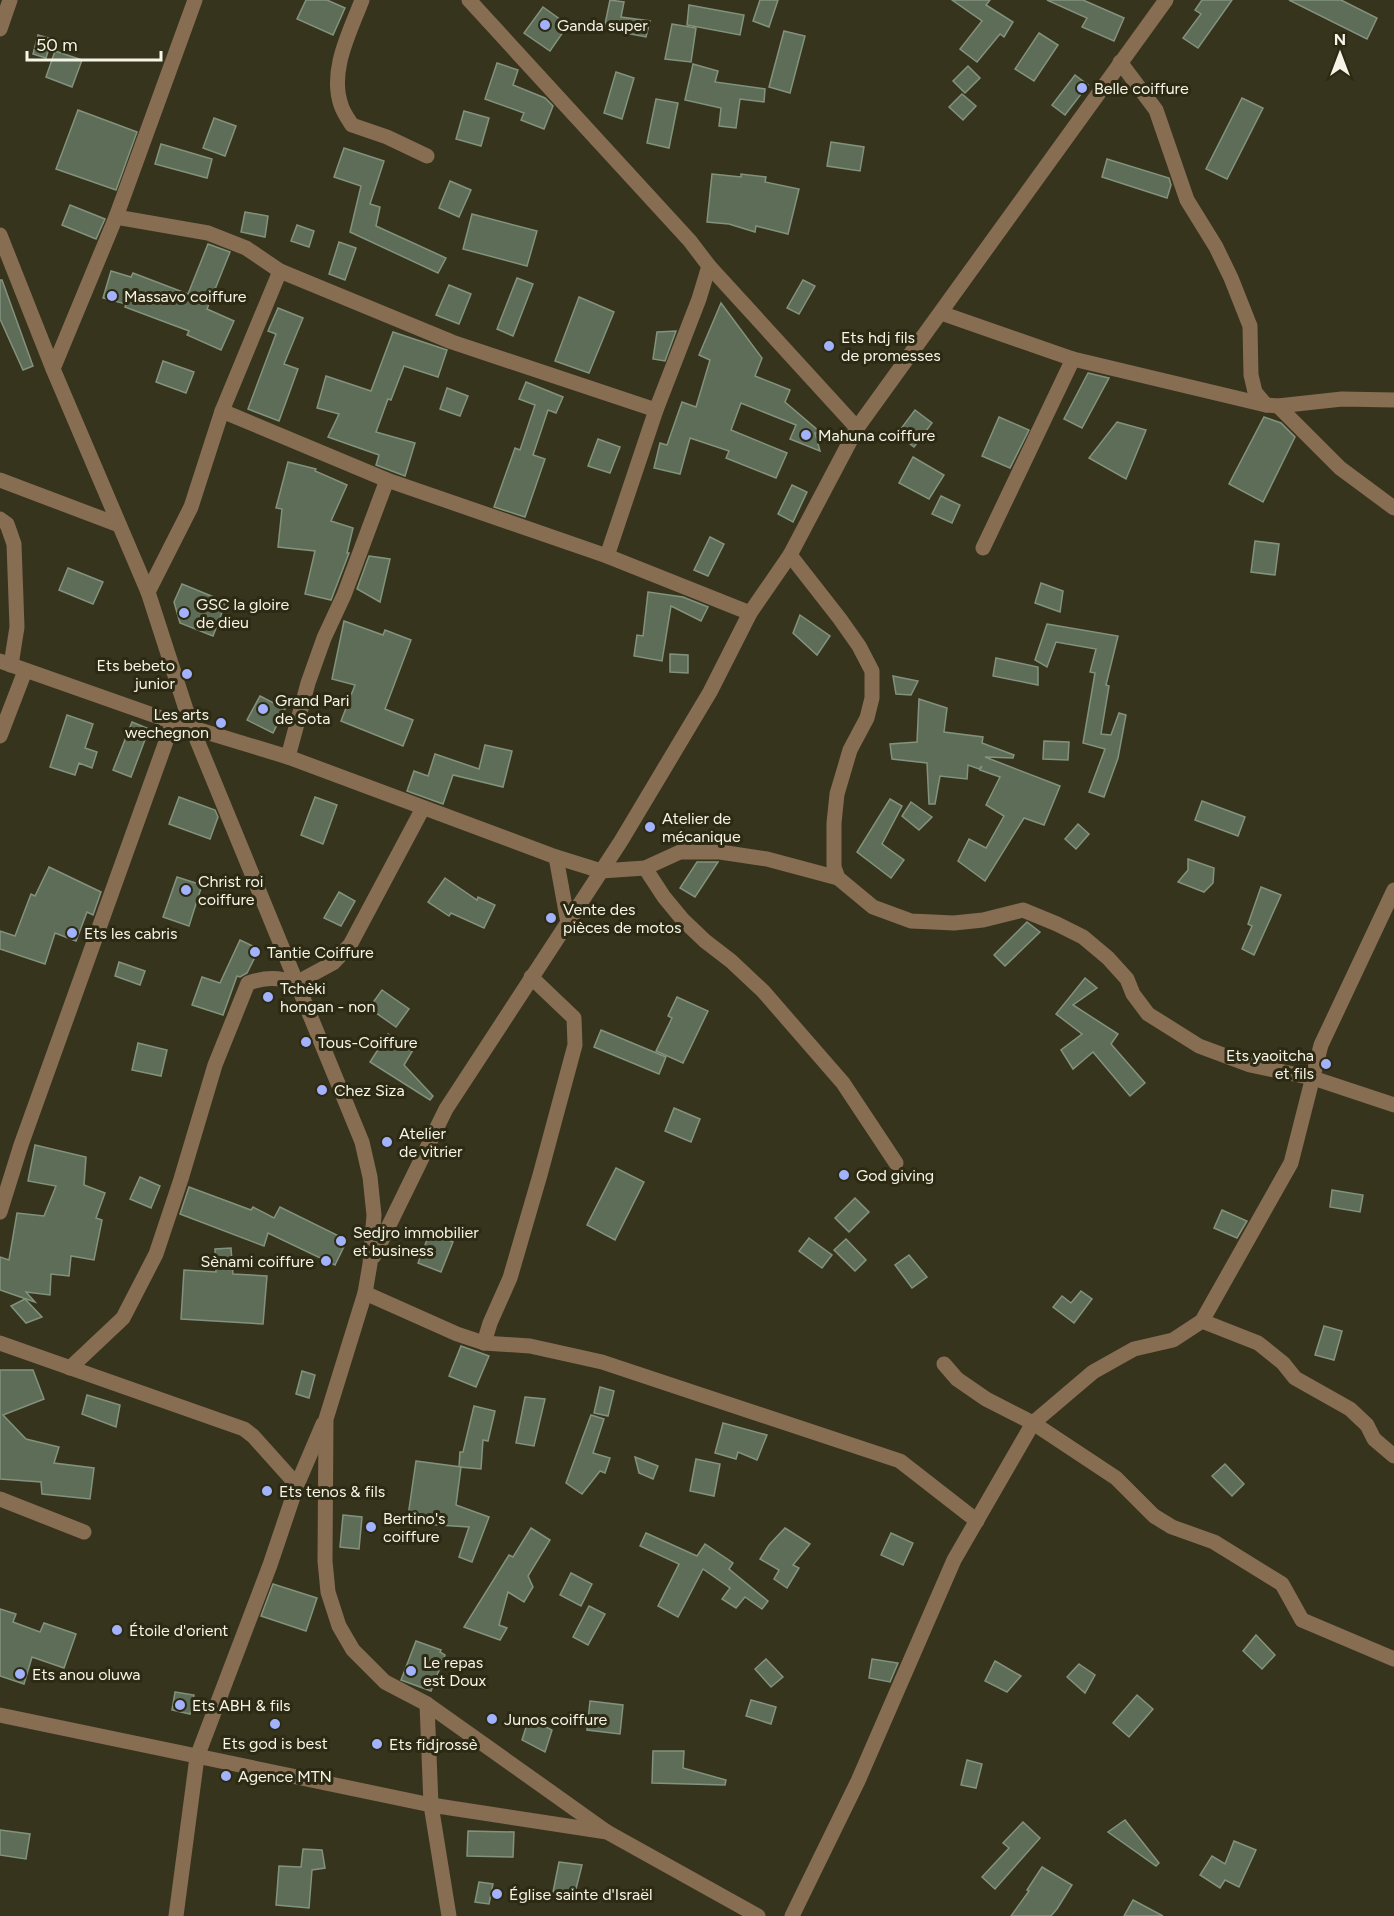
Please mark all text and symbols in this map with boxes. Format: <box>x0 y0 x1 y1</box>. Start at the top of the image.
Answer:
place label: Ganda super <box>557 16 648 35</box>
marker: Ganda super <box>538 18 552 32</box>
scale bar <box>27 24 160 62</box>
north arrow <box>1310 24 1370 84</box>
text: N <box>1334 30 1346 49</box>
text: 50 m <box>36 34 78 56</box>
place label: Belle coiffure <box>1094 79 1189 98</box>
marker: Belle coiffure <box>1075 81 1089 95</box>
place label: Massavo coiffure <box>124 287 247 306</box>
marker: Massavo coiffure <box>105 289 119 303</box>
place label: Ets hdj fils de promesses <box>841 328 941 365</box>
marker: Ets hdj fils de promesses <box>822 339 836 353</box>
place label: Mahuna coiffure <box>818 426 935 445</box>
marker: Mahuna coiffure <box>799 428 813 442</box>
place label: GSC la gloire de dieu <box>196 595 289 632</box>
marker: GSC la gloire de dieu <box>177 606 191 620</box>
place label: Ets bebeto junior <box>97 656 176 693</box>
marker: Ets bebeto junior <box>180 667 194 681</box>
place label: Grand Pari de Sota <box>275 691 349 728</box>
marker: Grand Pari de Sota <box>256 702 270 716</box>
place label: Les arts wechegnon <box>125 705 209 742</box>
marker: Les arts wechegnon <box>214 716 228 730</box>
place label: Atelier de mécanique <box>662 809 741 846</box>
marker: Atelier de mécanique <box>643 820 657 834</box>
place label: Christ roi coiffure <box>198 872 263 909</box>
marker: Christ roi coiffure <box>179 883 193 897</box>
place label: Vente des pièces de motos <box>563 900 681 937</box>
marker: Vente des pièces de motos <box>544 911 558 925</box>
place label: Ets les cabris <box>84 924 177 943</box>
marker: Ets les cabris <box>65 926 79 940</box>
place label: Tantie Coiffure <box>267 943 374 962</box>
marker: Tantie Coiffure <box>248 945 262 959</box>
place label: Tchèki hongan - non <box>280 979 375 1016</box>
marker: Tchèki hongan - non <box>261 990 275 1004</box>
place label: Tous-Coiffure <box>318 1033 418 1052</box>
marker: Tous-Coiffure <box>299 1035 313 1049</box>
place label: Ets yaoitcha et fils <box>1226 1046 1314 1083</box>
marker: Ets yaoitcha et fils <box>1319 1057 1333 1071</box>
place label: Chez Siza <box>334 1081 405 1100</box>
marker: Chez Siza <box>315 1083 329 1097</box>
place label: Atelier de vitrier <box>399 1124 463 1161</box>
marker: Atelier de vitrier <box>380 1135 394 1149</box>
place label: God giving <box>856 1166 934 1185</box>
marker: God giving <box>837 1168 851 1182</box>
place label: Sedjro immobilier et business <box>353 1223 479 1260</box>
marker: Sedjro immobilier et business <box>334 1234 348 1248</box>
place label: Sènami coiffure <box>201 1252 314 1271</box>
marker: Sènami coiffure <box>319 1254 333 1268</box>
place label: Ets tenos & fils <box>279 1482 385 1501</box>
marker: Ets tenos & fils <box>260 1484 274 1498</box>
place label: Bertino's coiffure <box>383 1509 446 1546</box>
marker: Bertino's coiffure <box>364 1520 378 1534</box>
place label: Étoile d'orient <box>129 1621 228 1640</box>
marker: Étoile d'orient <box>110 1623 124 1637</box>
place label: Le repas est Doux <box>423 1653 486 1690</box>
marker: Le repas est Doux <box>404 1664 418 1678</box>
place label: Ets anou oluwa <box>32 1665 140 1684</box>
marker: Ets anou oluwa <box>13 1667 27 1681</box>
place label: Ets ABH & fils <box>192 1696 290 1715</box>
marker: Ets ABH & fils <box>173 1698 187 1712</box>
place label: Junos coiffure <box>504 1710 608 1729</box>
marker: Junos coiffure <box>485 1712 499 1726</box>
marker: Ets god is best <box>268 1717 282 1731</box>
place label: Ets god is best <box>222 1734 328 1753</box>
place label: Ets fidjrossè <box>389 1735 478 1754</box>
marker: Ets fidjrossè <box>370 1737 384 1751</box>
place label: Agence MTN <box>238 1767 332 1786</box>
marker: Agence MTN <box>219 1769 233 1783</box>
place label: Église sainte d'Israël <box>509 1885 652 1904</box>
marker: Église sainte d'Israël <box>490 1887 504 1901</box>

